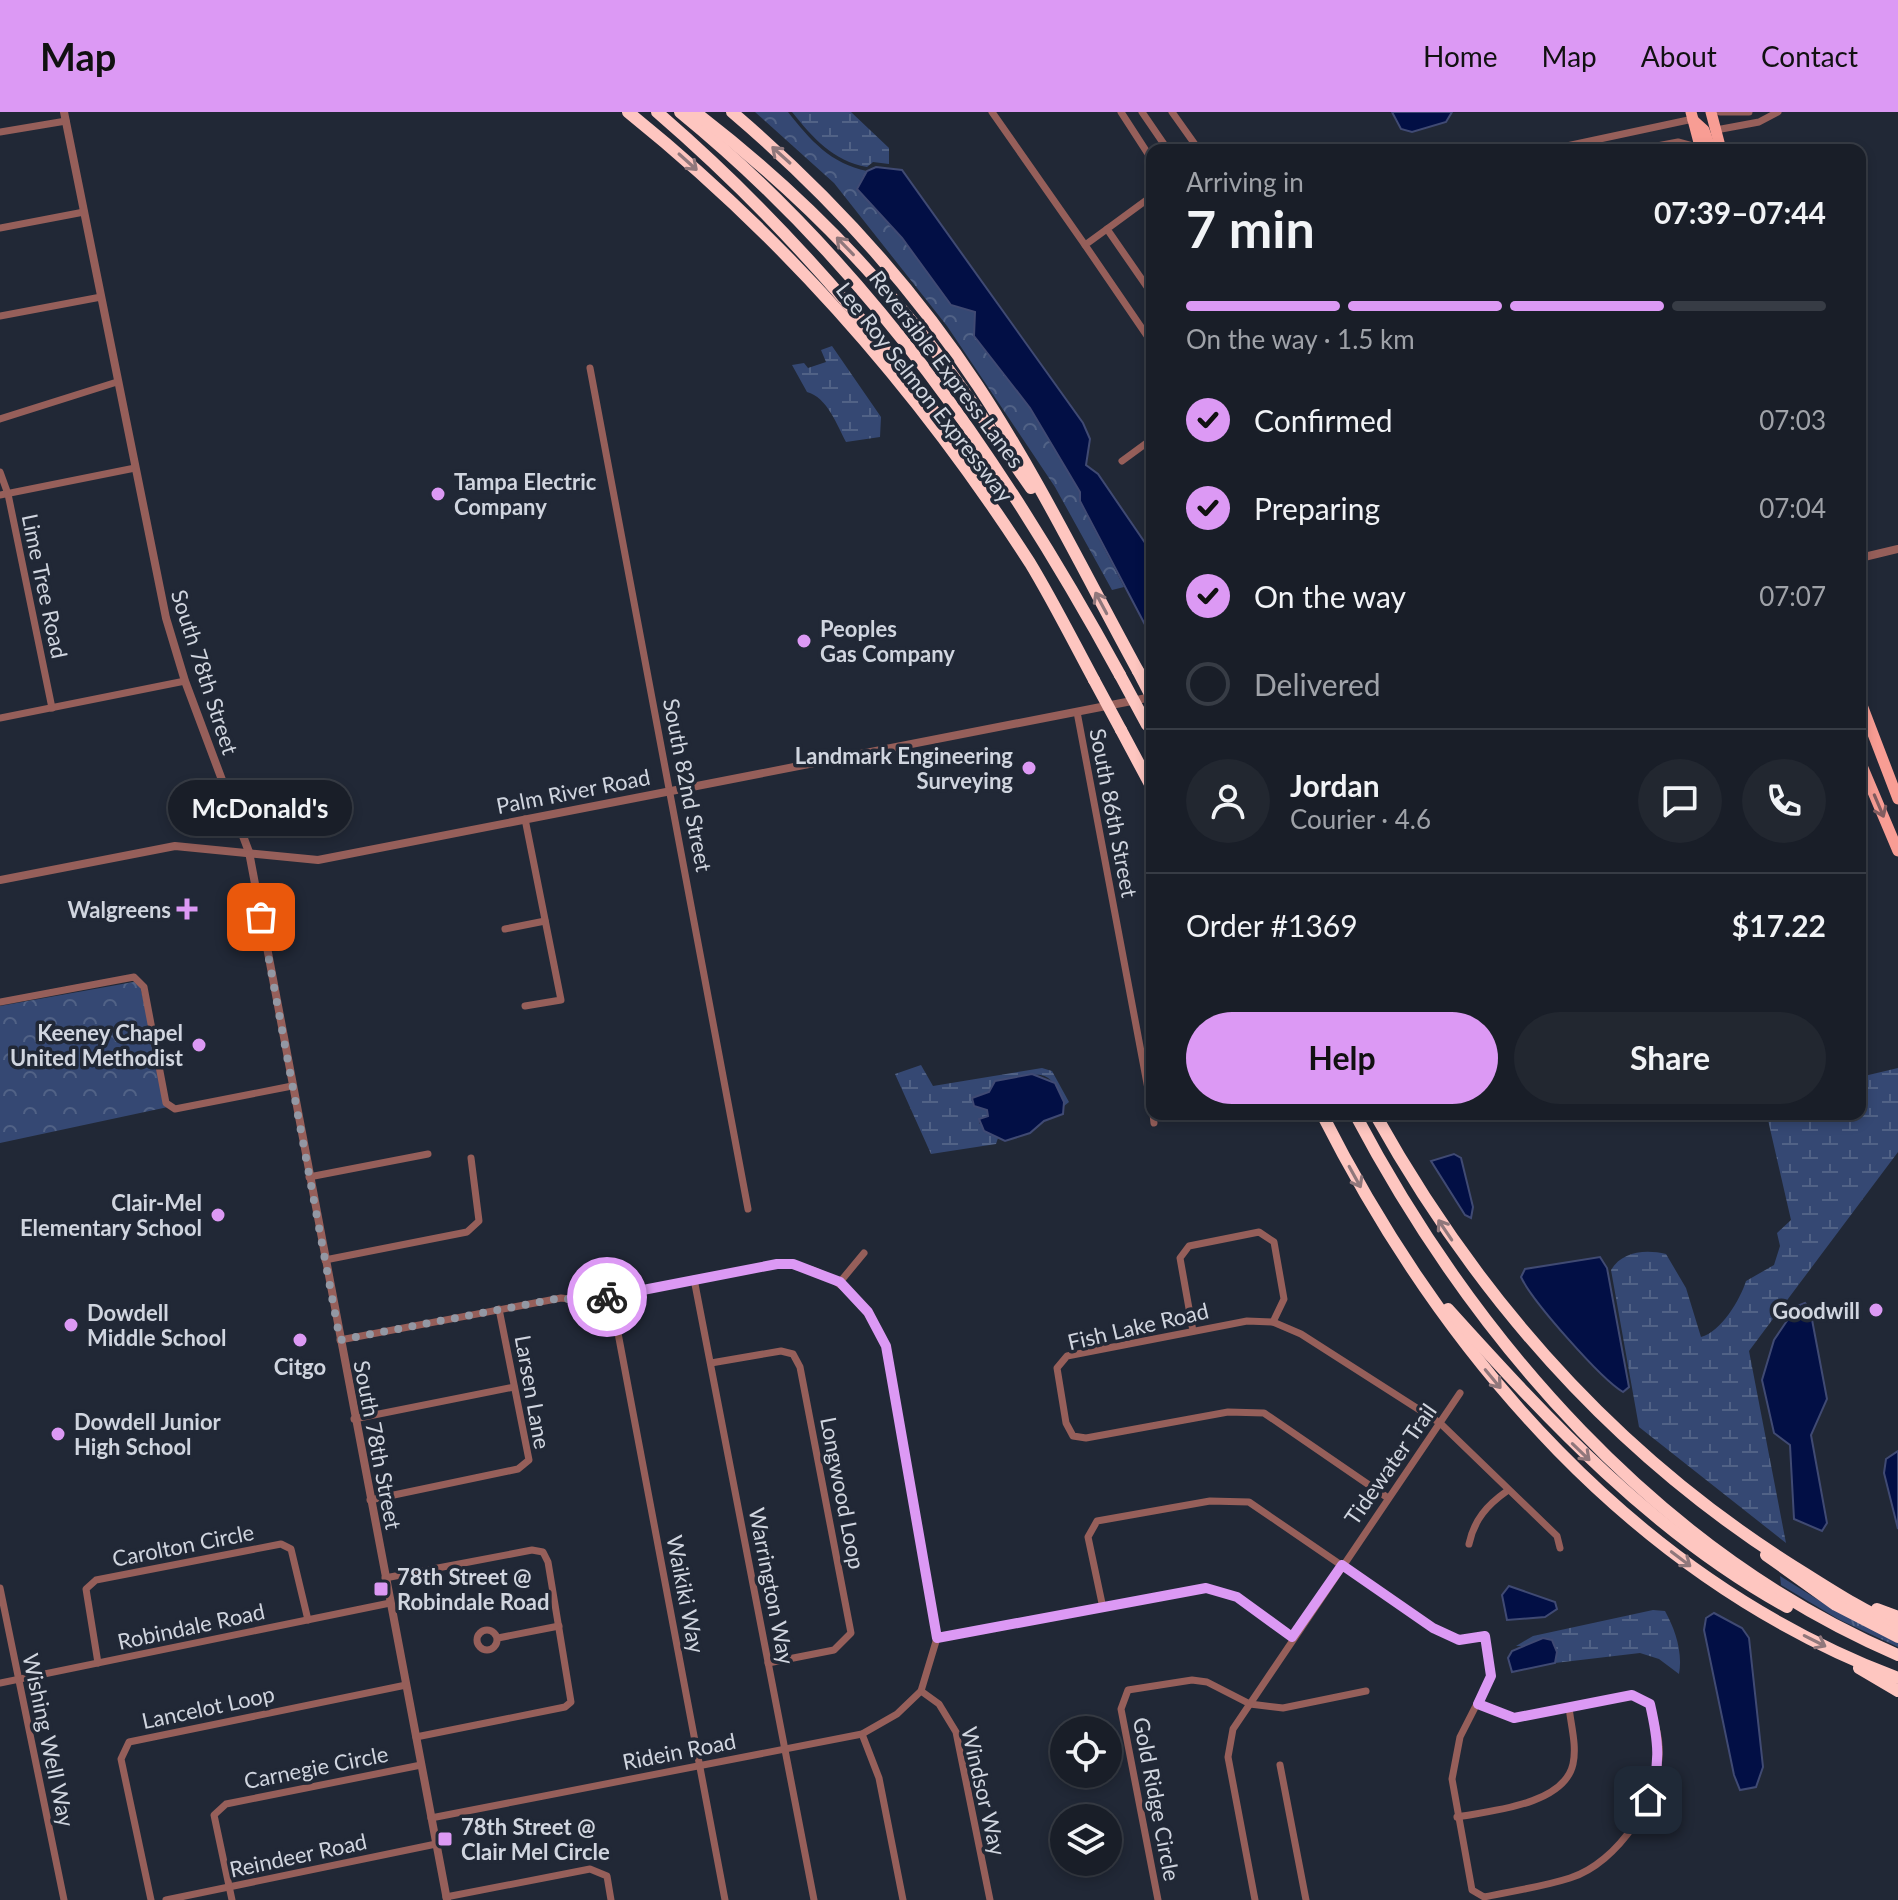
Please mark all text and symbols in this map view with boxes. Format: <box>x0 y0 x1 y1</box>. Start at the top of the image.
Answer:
text: Map <box>40 33 116 79</box>
text: Home <box>1423 39 1498 73</box>
text: Map <box>1542 39 1597 73</box>
text: About <box>1641 39 1717 73</box>
text: Contact <box>1761 39 1858 73</box>
one-way arrow <box>772 146 792 164</box>
one-way arrow <box>677 153 697 171</box>
text: Arriving in <box>1186 166 1304 198</box>
text: 07:39–07:44 <box>1654 194 1826 230</box>
text: 7 min <box>1186 197 1315 259</box>
one-way arrow <box>835 236 854 256</box>
street label: Reversible Express Lanes <box>864 265 1030 473</box>
street label: Lee Roy Selmon Expressway <box>831 277 1020 508</box>
text: On the way · 1.5 km <box>1186 323 1415 355</box>
icon: check <box>1186 398 1230 442</box>
text: Confirmed <box>1254 402 1393 438</box>
text: 07:03 <box>1759 404 1826 436</box>
place label: Tampa Electric Company <box>454 468 597 520</box>
marker: Tampa Electric Company <box>429 485 447 503</box>
icon: check <box>1186 486 1230 530</box>
text: Preparing <box>1254 490 1380 526</box>
text: 07:04 <box>1759 492 1826 524</box>
street label: Lime Tree Road <box>17 511 73 661</box>
icon: check <box>1186 574 1230 618</box>
text: On the way <box>1254 578 1406 614</box>
text: 07:07 <box>1759 580 1826 612</box>
street label: South 78th Street <box>166 586 244 758</box>
one-way arrow <box>1092 591 1108 615</box>
place label: Peoples Gas Company <box>820 615 955 667</box>
marker: Peoples Gas Company <box>795 632 813 650</box>
text: Delivered <box>1254 666 1381 702</box>
street label: South 82nd Street <box>658 696 718 874</box>
street label: South 86th Street <box>1084 726 1144 900</box>
place label: Landmark Engineering Surveying <box>795 742 1013 794</box>
marker: Landmark Engineering Surveying <box>1020 759 1038 777</box>
button: person <box>1186 759 1270 843</box>
button: chat <box>1638 759 1722 843</box>
button: phone <box>1742 759 1826 843</box>
street label: Palm River Road <box>494 763 652 819</box>
text: Jordan <box>1290 767 1380 803</box>
callout: McDonald's <box>169 781 353 837</box>
text: McDonald's <box>192 792 328 824</box>
one-way arrow <box>1872 793 1887 818</box>
text: Courier · 4.6 <box>1290 803 1431 835</box>
pin <box>227 883 295 951</box>
icon: bag <box>239 895 283 939</box>
place label: Walgreens <box>68 896 171 923</box>
marker: Walgreens <box>178 900 196 918</box>
text: Order #1369 <box>1186 907 1358 943</box>
text: $17.22 <box>1732 907 1826 943</box>
button: Help <box>1186 1012 1498 1104</box>
button: Share <box>1514 1012 1826 1104</box>
place label: Keeney Chapel United Methodist <box>10 1019 184 1071</box>
marker: Keeney Chapel United Methodist <box>190 1036 208 1054</box>
one-way arrow <box>1347 1165 1363 1188</box>
place label: Clair-Mel Elementary School <box>20 1189 202 1241</box>
marker: Clair-Mel Elementary School <box>209 1206 227 1224</box>
one-way arrow <box>1437 1220 1453 1242</box>
courier <box>567 1257 647 1337</box>
icon: bike <box>585 1275 629 1319</box>
street label: Fish Lake Road <box>1065 1297 1211 1355</box>
place label: Goodwill <box>1772 1297 1860 1324</box>
place label: Dowdell Middle School <box>87 1299 227 1351</box>
marker: Goodwill <box>1867 1301 1885 1319</box>
marker: Dowdell Middle School <box>62 1316 80 1334</box>
marker: Citgo <box>291 1331 309 1349</box>
street label: Larsen Lane <box>510 1333 556 1451</box>
place label: Citgo <box>274 1353 326 1380</box>
street label: South 78th Street <box>348 1358 408 1532</box>
one-way arrow <box>1484 1368 1502 1389</box>
street label: Tidewater Trail <box>1338 1398 1442 1530</box>
place label: Dowdell Junior High School <box>74 1408 222 1460</box>
street label: Longwood Loop <box>815 1415 871 1571</box>
marker: Dowdell Junior High School <box>49 1425 67 1443</box>
one-way arrow <box>1571 1442 1591 1461</box>
street label: Warrington Way <box>744 1505 801 1667</box>
street label: Carolton Circle <box>110 1518 256 1572</box>
street label: Waikiki Way <box>661 1533 711 1656</box>
one-way arrow <box>1669 1550 1691 1567</box>
place label: 78th Street @ Robindale Road <box>397 1563 549 1615</box>
marker: 78th Street @ Robindale Road <box>372 1580 390 1598</box>
street label: Robindale Road <box>115 1597 267 1655</box>
one-way arrow <box>1803 1634 1827 1649</box>
street label: Wishing Well Way <box>17 1651 81 1830</box>
street label: Lancelot Loop <box>139 1680 277 1734</box>
street label: Gold Ridge Circle <box>1128 1715 1186 1883</box>
map controls <box>1050 1716 1122 1876</box>
button: locate <box>1050 1716 1122 1788</box>
street label: Windsor Way <box>956 1724 1012 1859</box>
street label: Ridein Road <box>620 1727 738 1775</box>
street label: Carnegie Circle <box>242 1740 390 1794</box>
pin <box>1614 1766 1682 1834</box>
icon: home <box>1626 1778 1670 1822</box>
button: layers <box>1050 1804 1122 1876</box>
place label: 78th Street @ Clair Mel Circle <box>461 1813 610 1865</box>
street label: Reindeer Road <box>227 1827 369 1883</box>
marker: 78th Street @ Clair Mel Circle <box>436 1830 454 1848</box>

